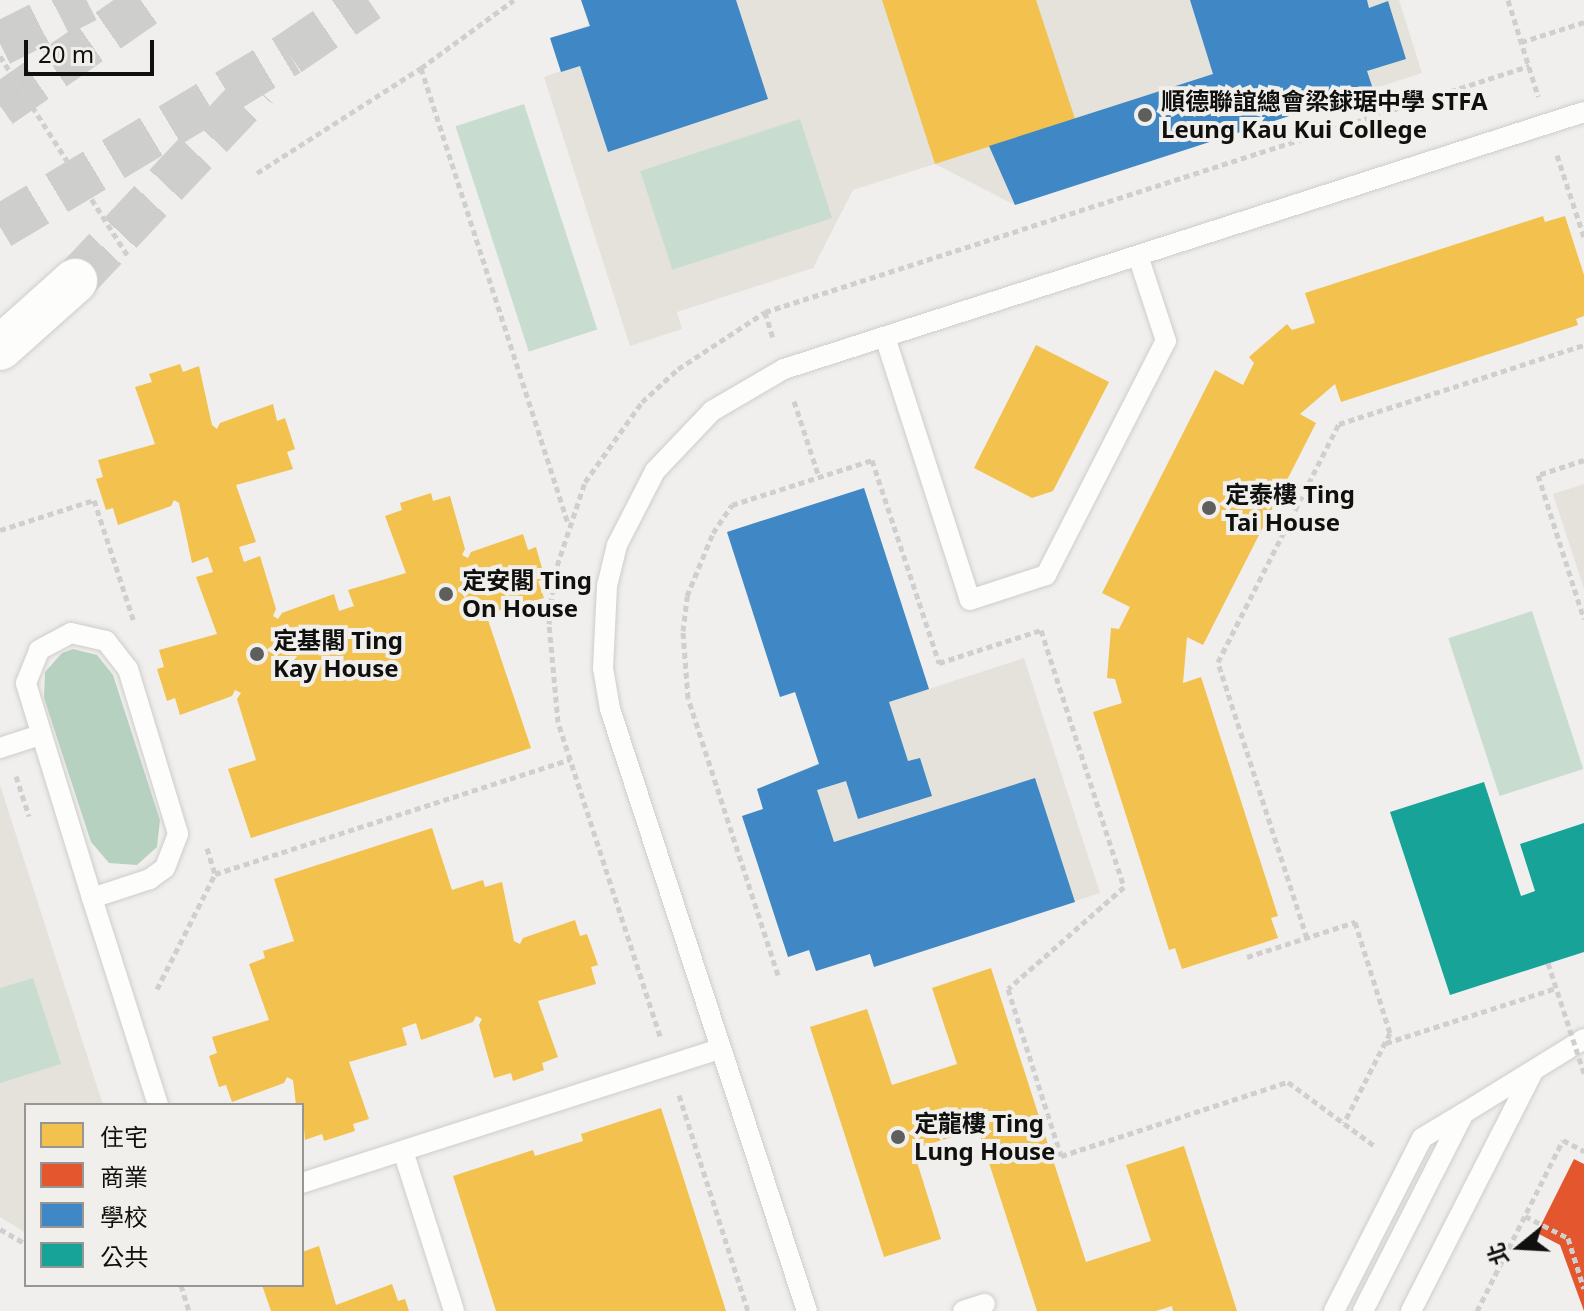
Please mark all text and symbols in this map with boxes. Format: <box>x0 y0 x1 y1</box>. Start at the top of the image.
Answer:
scale bar <box>28 24 158 74</box>
text: 20 m <box>38 37 94 70</box>
place label: 順德聯誼總會梁銶琚中學 STFA Leung Kau Kui College <box>1161 87 1488 143</box>
marker: 順德聯誼總會梁銶琚中學 STFA Leung Kau Kui College <box>1136 106 1154 124</box>
place label: 定泰樓 Ting Tai House <box>1225 480 1355 536</box>
marker: 定泰樓 Ting Tai House <box>1200 499 1218 517</box>
place label: 定安閣 Ting On House <box>462 566 592 622</box>
marker: 定安閣 Ting On House <box>437 585 455 603</box>
place label: 定基閣 Ting Kay House <box>273 626 403 682</box>
marker: 定基閣 Ting Kay House <box>248 645 266 663</box>
legend <box>24 1103 304 1287</box>
place label: 定龍樓 Ting Lung House <box>914 1109 1055 1165</box>
text: 住宅 <box>100 1120 148 1153</box>
marker: 定龍樓 Ting Lung House <box>889 1128 907 1146</box>
text: 商業 <box>100 1160 148 1193</box>
text: 學校 <box>100 1200 148 1233</box>
north arrow <box>1480 1207 1560 1287</box>
text: 北 <box>1480 1239 1515 1270</box>
text: 公共 <box>100 1240 148 1273</box>

